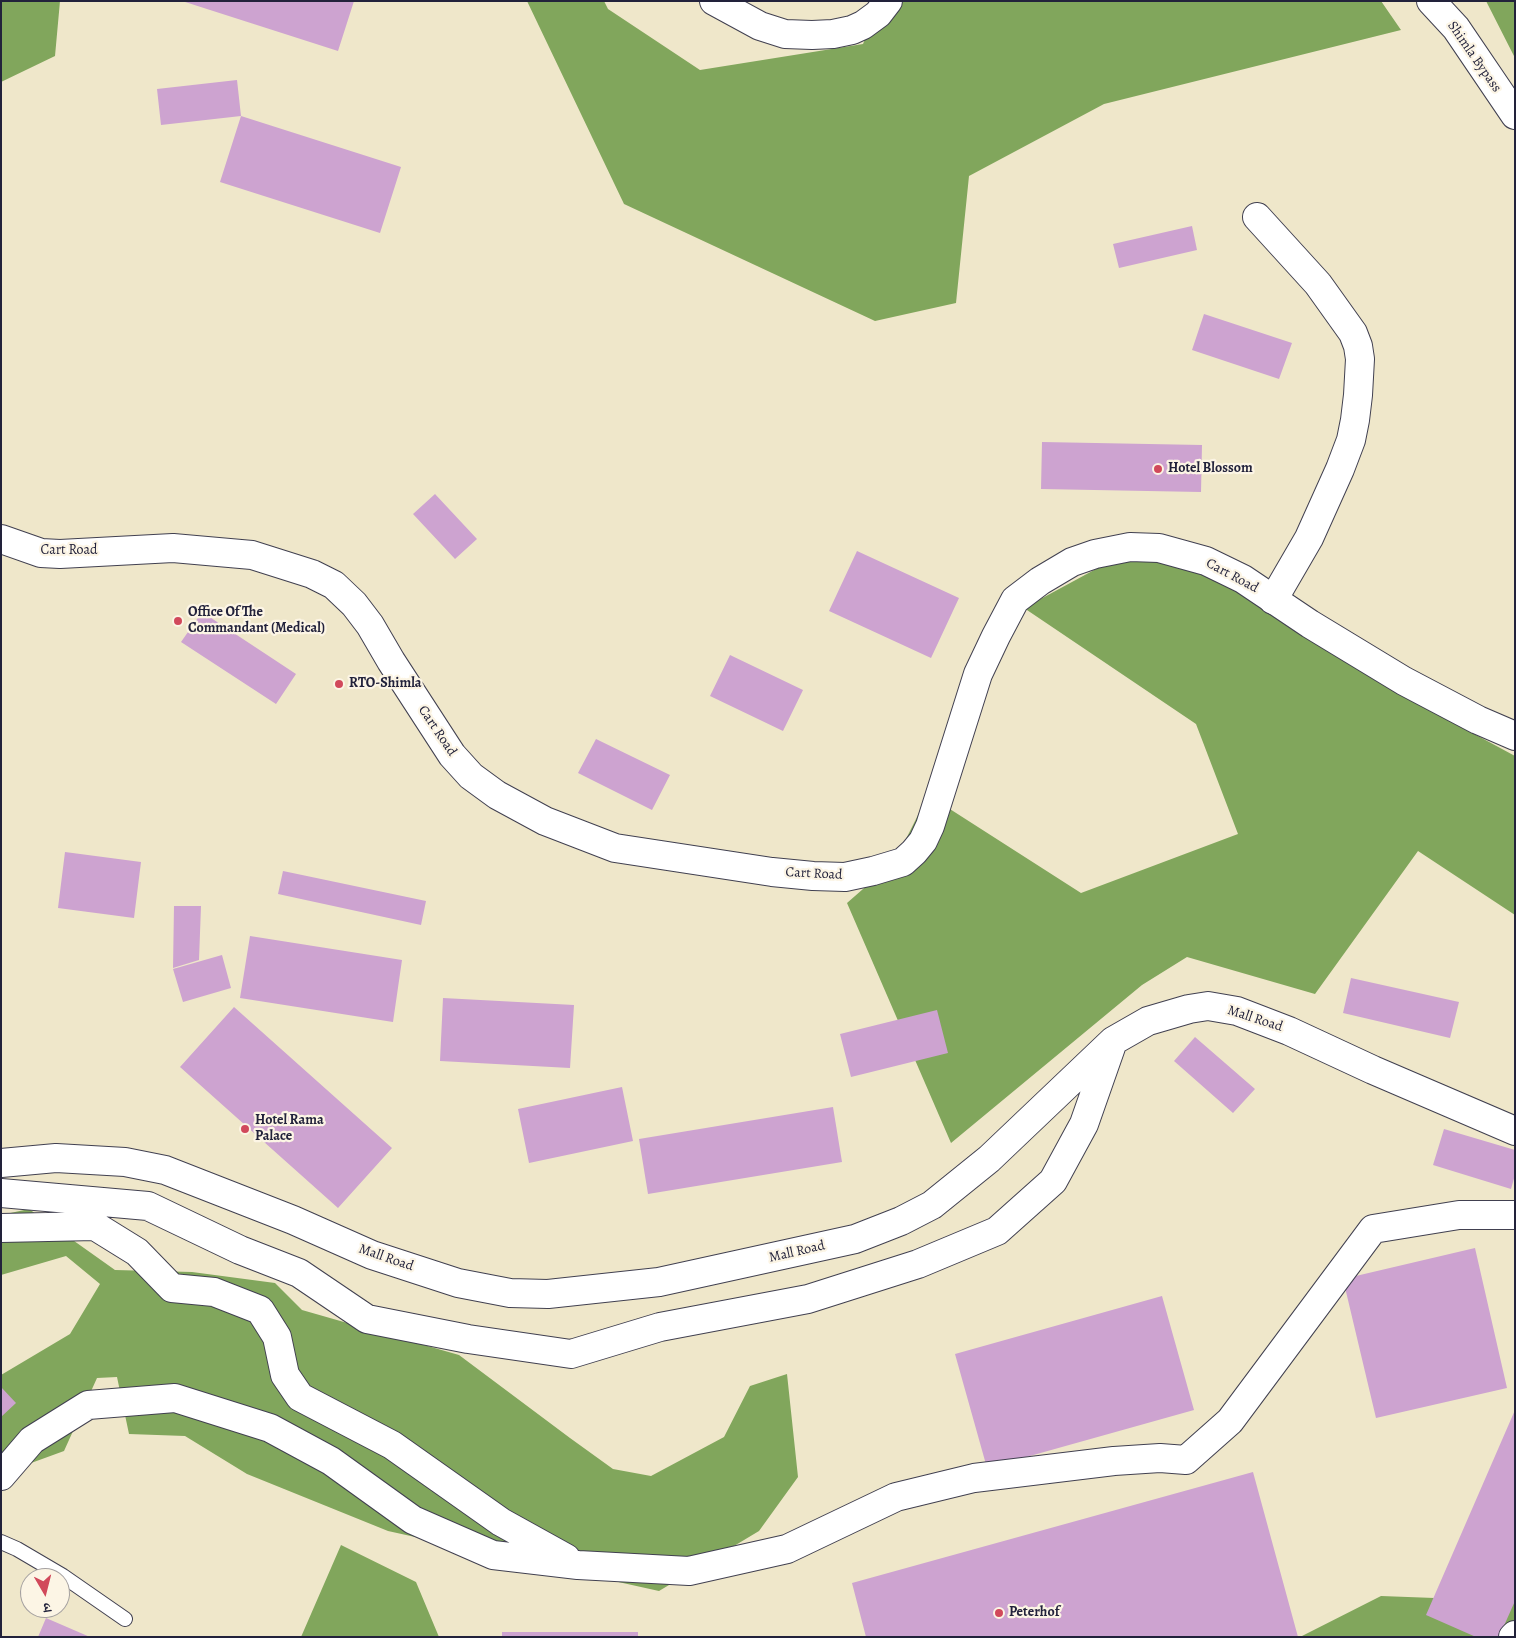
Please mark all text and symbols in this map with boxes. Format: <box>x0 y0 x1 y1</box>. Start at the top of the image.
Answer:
street label: Shimla Bypass <box>1443 18 1505 96</box>
place label: Hotel Blossom <box>1168 461 1253 477</box>
marker: Hotel Blossom <box>1152 463 1164 475</box>
street label: Cart Road <box>40 543 98 559</box>
street label: Cart Road <box>1203 555 1261 597</box>
place label: Office Of The Commandant (Medical) <box>188 605 325 638</box>
marker: Office Of The Commandant (Medical) <box>172 615 184 627</box>
place label: RTO-Shimla <box>349 676 422 692</box>
marker: RTO-Shimla <box>333 678 345 690</box>
street label: Cart Road <box>414 703 460 759</box>
street label: Cart Road <box>785 864 843 884</box>
street label: Mall Road <box>1225 1002 1285 1036</box>
place label: Hotel Rama Palace <box>255 1113 324 1146</box>
marker: Hotel Rama Palace <box>239 1123 251 1135</box>
street label: Mall Road <box>767 1237 827 1267</box>
street label: Mall Road <box>356 1241 416 1275</box>
north arrow <box>20 1568 70 1618</box>
text: उ <box>42 1597 52 1617</box>
place label: Peterhof <box>1009 1605 1059 1621</box>
marker: Peterhof <box>993 1607 1005 1619</box>

